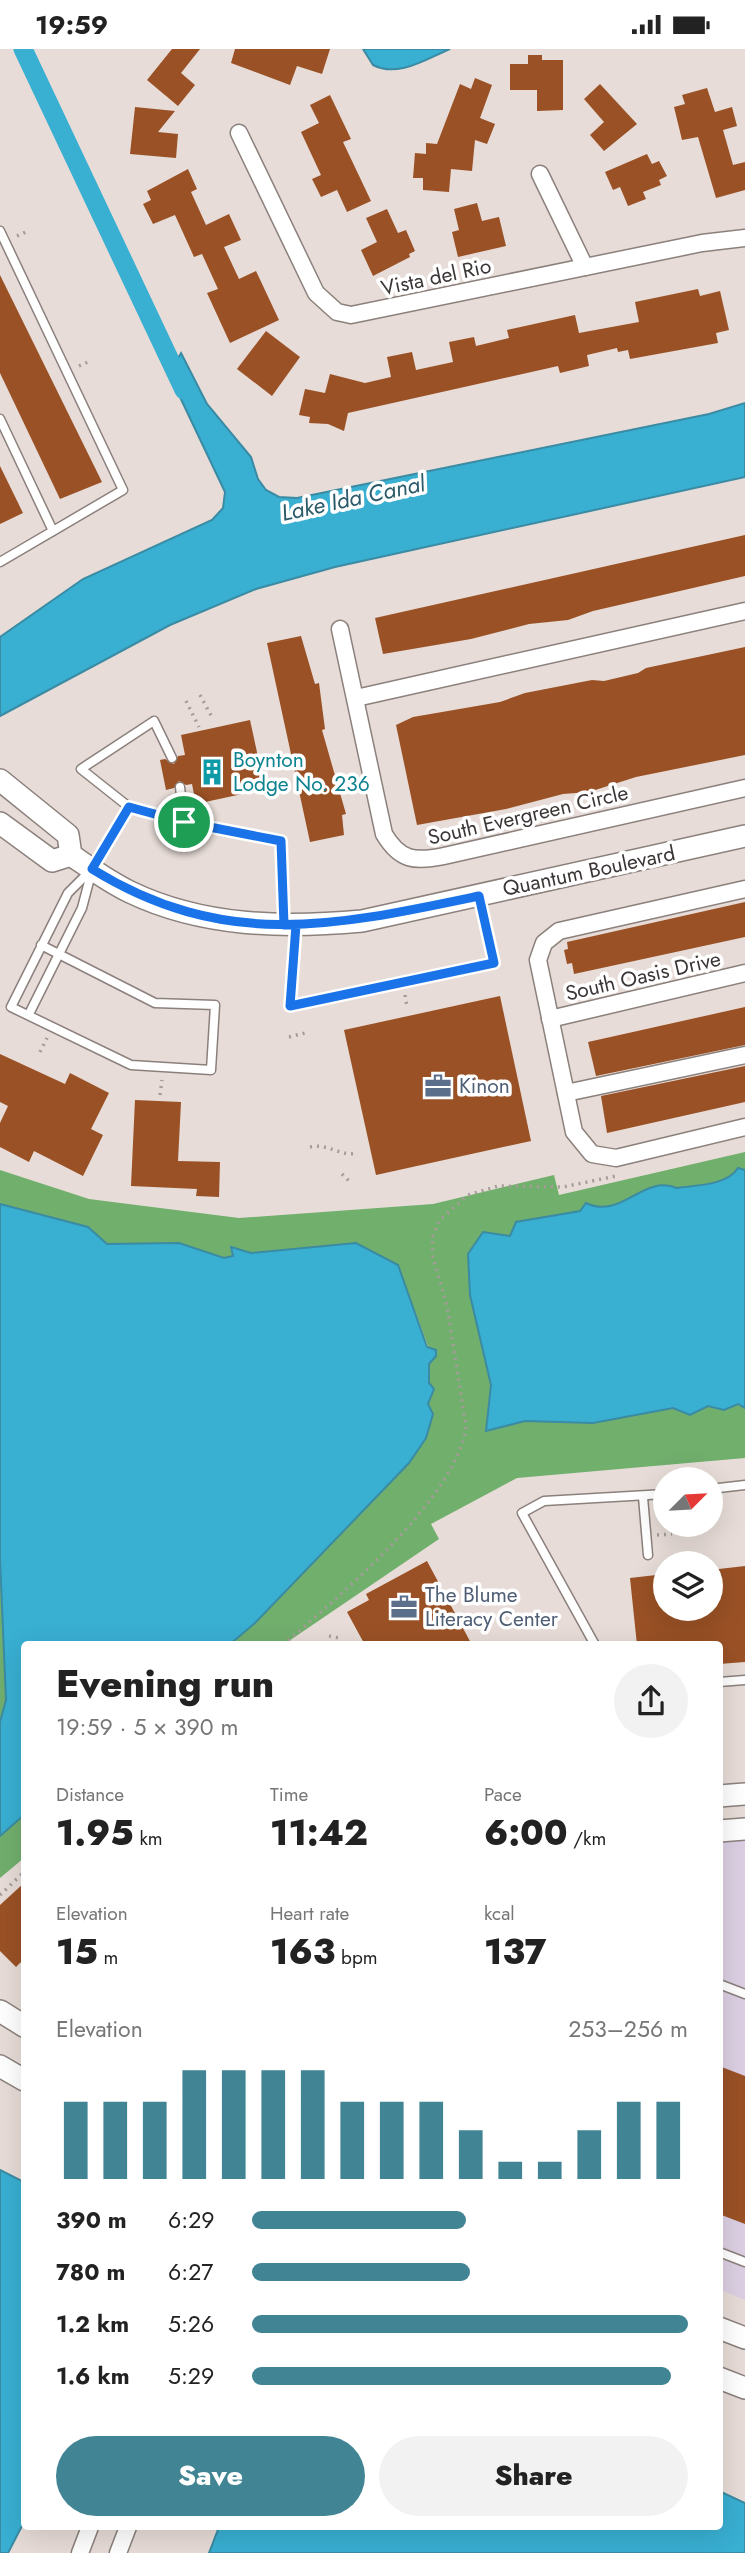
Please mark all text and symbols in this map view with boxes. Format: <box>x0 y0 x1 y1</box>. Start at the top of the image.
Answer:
text: 19:59 <box>35 6 108 44</box>
street label: Vista del Rio <box>378 251 494 303</box>
water label: Lake Ida Canal <box>278 466 429 530</box>
place label: Boynton Lodge No. 236 <box>233 745 370 799</box>
building icon: Boynton Lodge No. 236 <box>197 757 227 787</box>
street label: South Evergreen Circle <box>425 777 631 853</box>
pin <box>154 792 214 852</box>
icon: arrive <box>165 803 203 841</box>
street label: Quantum Boulevard <box>500 838 678 904</box>
street label: South Oasis Drive <box>562 944 724 1008</box>
office icon: Kinon <box>423 1071 453 1101</box>
place label: Kinon <box>459 1071 510 1101</box>
north arrow <box>653 1467 723 1537</box>
map controls <box>653 1467 723 1621</box>
button: layers <box>653 1551 723 1621</box>
place label: The Blume Literacy Center <box>425 1580 559 1634</box>
office icon: The Blume Literacy Center <box>389 1592 419 1622</box>
text: Evening run <box>56 1656 274 1711</box>
button: share <box>614 1664 688 1738</box>
text: 19:59 · 5 × 390 m <box>56 1710 238 1744</box>
text: Distance <box>56 1781 124 1808</box>
text: Time <box>270 1781 308 1808</box>
text: Pace <box>484 1781 522 1808</box>
text: 1.95 <box>56 1808 134 1858</box>
text: 11:42 <box>270 1808 368 1858</box>
text: 6:00 <box>484 1808 568 1858</box>
text: km <box>134 1825 163 1852</box>
text: /km <box>568 1825 606 1852</box>
text: Elevation <box>56 1900 128 1927</box>
text: Heart rate <box>270 1900 349 1927</box>
text: kcal <box>484 1900 515 1927</box>
text: 15 <box>56 1927 98 1977</box>
text: 163 <box>270 1927 335 1977</box>
text: 137 <box>484 1927 546 1977</box>
text: m <box>98 1944 118 1971</box>
text: bpm <box>335 1944 378 1971</box>
text: Elevation <box>56 2012 143 2046</box>
text: 253–256 m <box>568 2012 688 2046</box>
text: 390 m <box>56 2203 127 2237</box>
text: 6:29 <box>168 2203 214 2237</box>
text: 780 m <box>56 2255 125 2289</box>
text: 6:27 <box>168 2255 213 2289</box>
text: 1.2 km <box>56 2307 129 2341</box>
text: 5:26 <box>168 2307 214 2341</box>
text: 1.6 km <box>56 2359 130 2393</box>
text: 5:29 <box>168 2359 214 2393</box>
button: Save <box>56 2436 365 2516</box>
button: Share <box>379 2436 688 2516</box>

